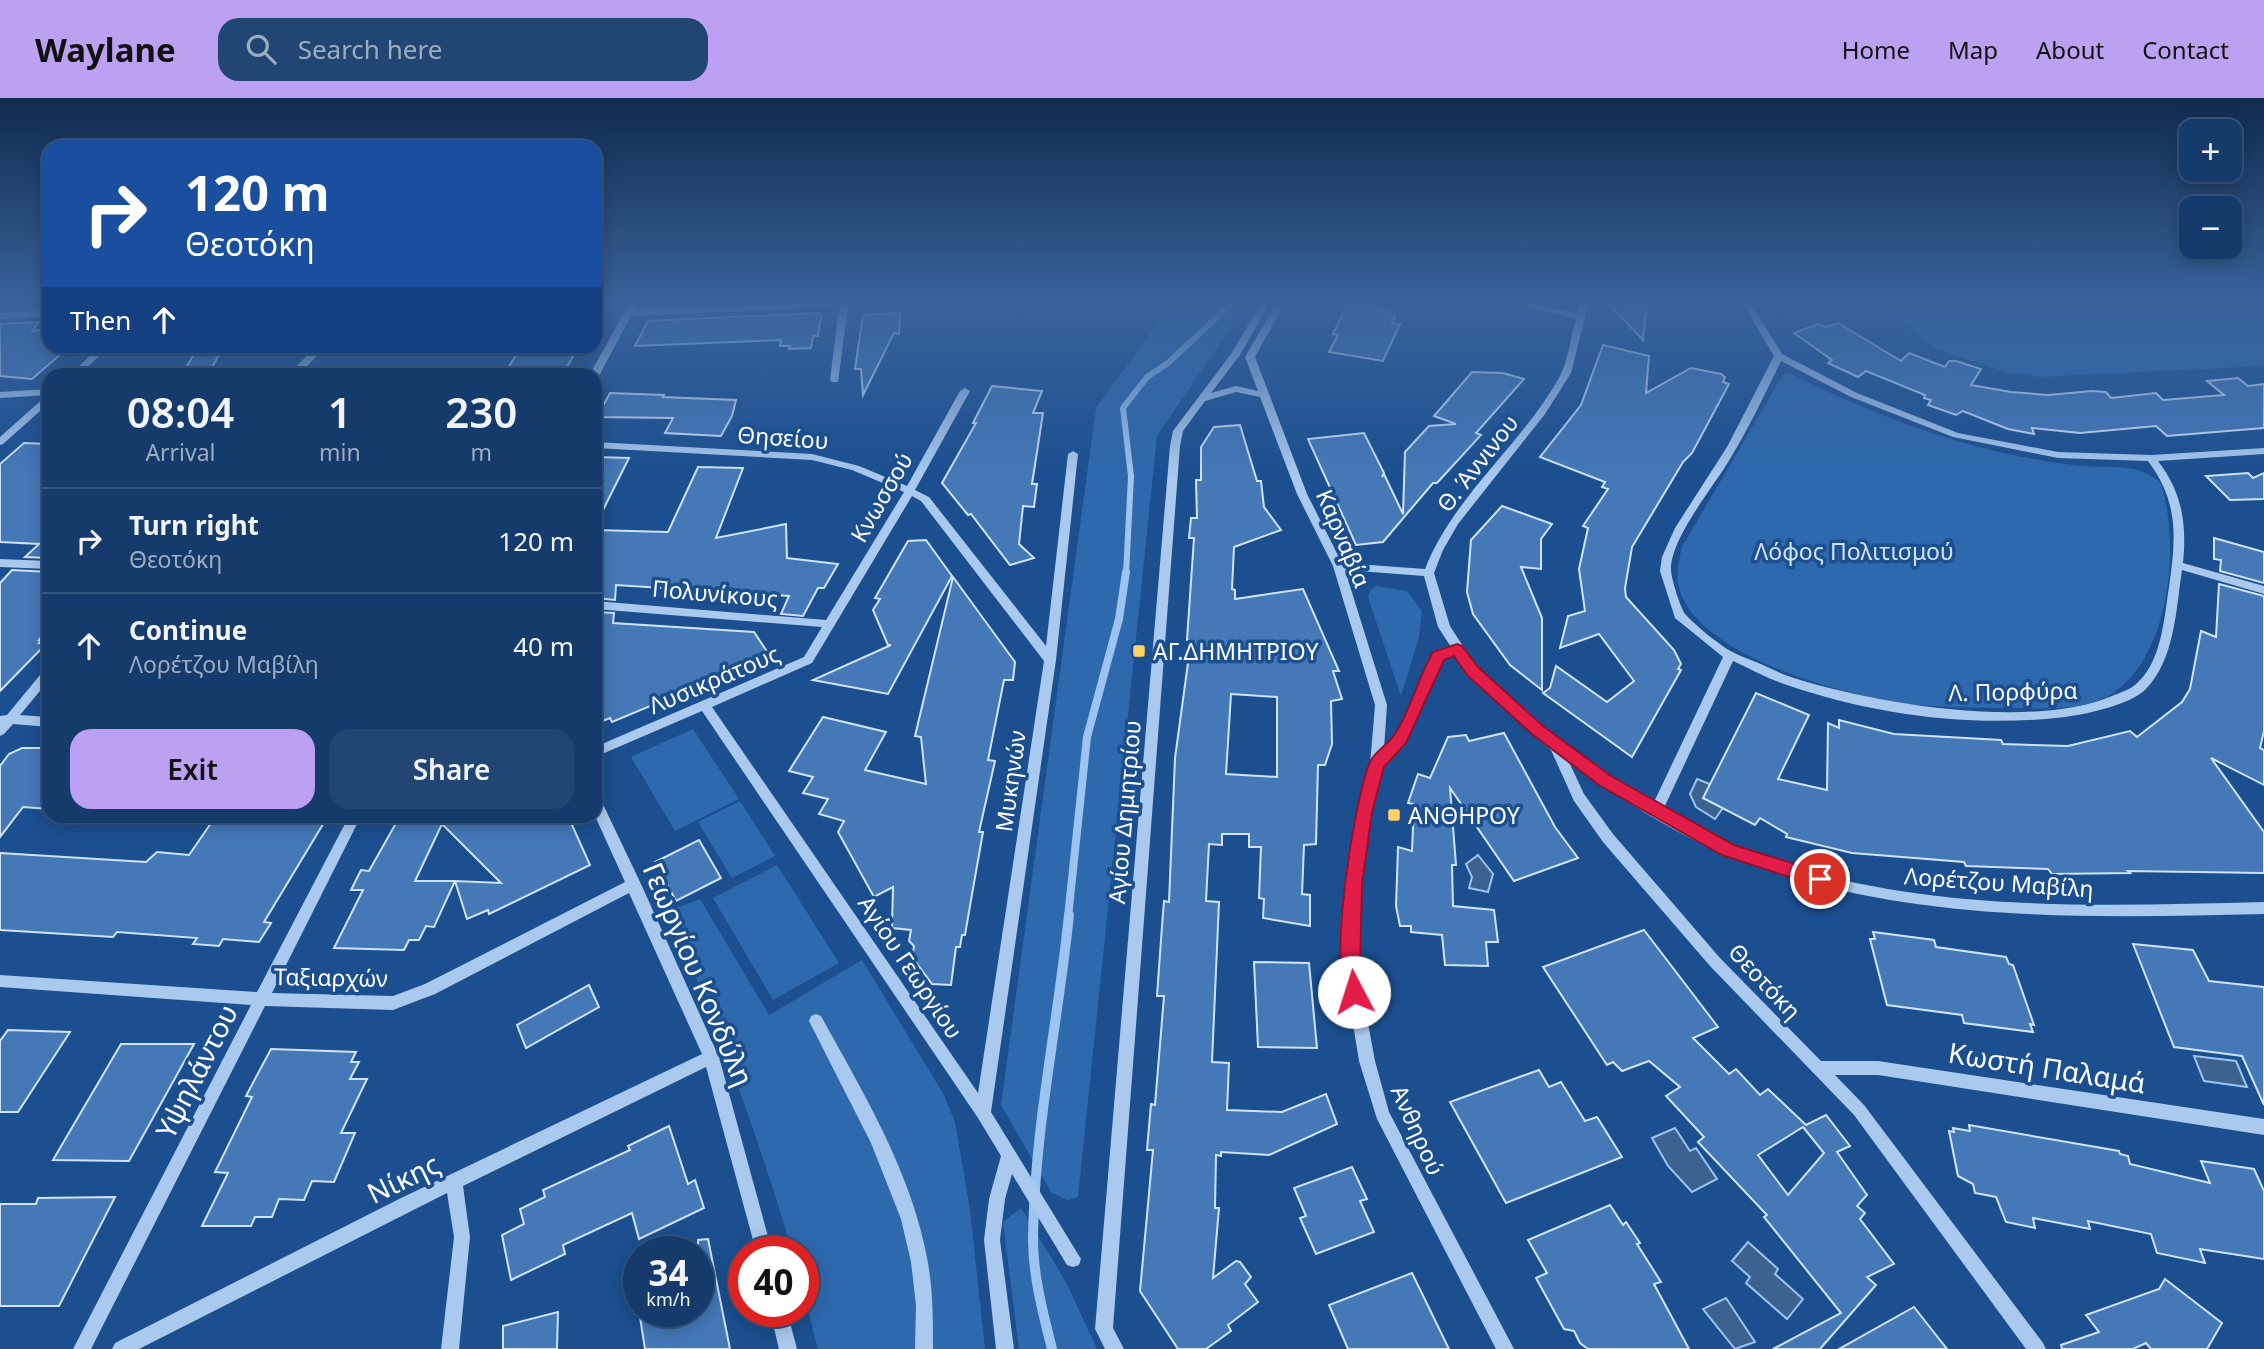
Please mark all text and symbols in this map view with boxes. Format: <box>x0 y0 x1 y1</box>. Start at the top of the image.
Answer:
search box <box>218 18 708 81</box>
text: Waylane <box>35 27 176 72</box>
icon: search <box>242 30 280 68</box>
text: Search here <box>298 31 442 67</box>
text: Home <box>1842 33 1910 66</box>
text: Map <box>1948 33 1998 66</box>
text: About <box>2036 33 2104 66</box>
text: Contact <box>2142 33 2229 66</box>
map controls <box>2179 119 2242 259</box>
button: + <box>2179 119 2242 182</box>
text: 120 m <box>185 159 330 225</box>
icon: right <box>70 168 161 259</box>
button: − <box>2179 196 2242 259</box>
text: Θεοτόκη <box>185 222 315 265</box>
icon: ahead <box>145 301 183 339</box>
text: Then <box>70 302 131 338</box>
text: 08:04 <box>127 383 234 440</box>
text: 1 <box>328 383 352 440</box>
text: 230 <box>445 383 517 440</box>
street label: Θ. Άννινου <box>1429 408 1525 518</box>
street label: Θησείου <box>736 418 830 456</box>
text: Arrival <box>145 436 216 468</box>
text: min <box>319 436 361 468</box>
text: m <box>471 436 492 468</box>
street label: Κνωσσού <box>842 446 920 548</box>
street label: Καρναβία <box>1309 484 1379 592</box>
text: Turn right <box>129 507 259 543</box>
icon: right <box>70 522 108 560</box>
text: 120 m <box>498 523 574 559</box>
park label: Λόφος Πολιτισμού <box>1754 535 1954 567</box>
text: Θεοτόκη <box>129 543 222 575</box>
street label: Πολυνίκους <box>651 572 779 614</box>
text: Continue <box>129 612 247 648</box>
icon: ahead <box>70 627 108 665</box>
text: 40 m <box>513 628 574 664</box>
place label: ΑΓ.ΔΗΜΗΤΡΙΟΥ <box>1153 635 1319 667</box>
street label: Λυσικράτους <box>644 637 784 721</box>
marker: ΑΓ.ΔΗΜΗΤΡΙΟΥ <box>1131 643 1147 659</box>
text: Λορέτζου Μαβίλη <box>129 648 319 680</box>
street label: Λ. Πορφύρα <box>1948 674 2078 708</box>
street label: Αγίου Δημητρίου <box>1100 719 1148 905</box>
street label: Μυκηνών <box>987 728 1033 834</box>
button: Exit <box>70 729 315 809</box>
button: Share <box>329 729 574 809</box>
place label: ΑΝΘΗΡΟΥ <box>1408 799 1521 831</box>
marker: ΑΝΘΗΡΟΥ <box>1386 807 1402 823</box>
pin <box>1790 849 1850 909</box>
street label: Γεωργίου Κονδύλη <box>635 856 763 1092</box>
street label: Λορέτζου Μαβίλη <box>1903 859 2095 905</box>
icon: arrive <box>1801 860 1839 898</box>
street label: Αγίου Γεωργίου <box>851 889 971 1045</box>
street label: Θεοτόκη <box>1722 936 1808 1026</box>
position arrow <box>1317 955 1391 1029</box>
street label: Ταξιαρχών <box>274 960 388 994</box>
street label: Υψηλάντου <box>146 997 246 1145</box>
street label: Κωστή Παλαμά <box>1946 1033 2148 1101</box>
street label: Ανθηρού <box>1384 1080 1452 1180</box>
street label: Νίκης <box>360 1144 446 1212</box>
speed limit sign: 40 <box>728 1236 819 1327</box>
text: 34 <box>648 1249 689 1296</box>
text: km/h <box>646 1287 691 1311</box>

